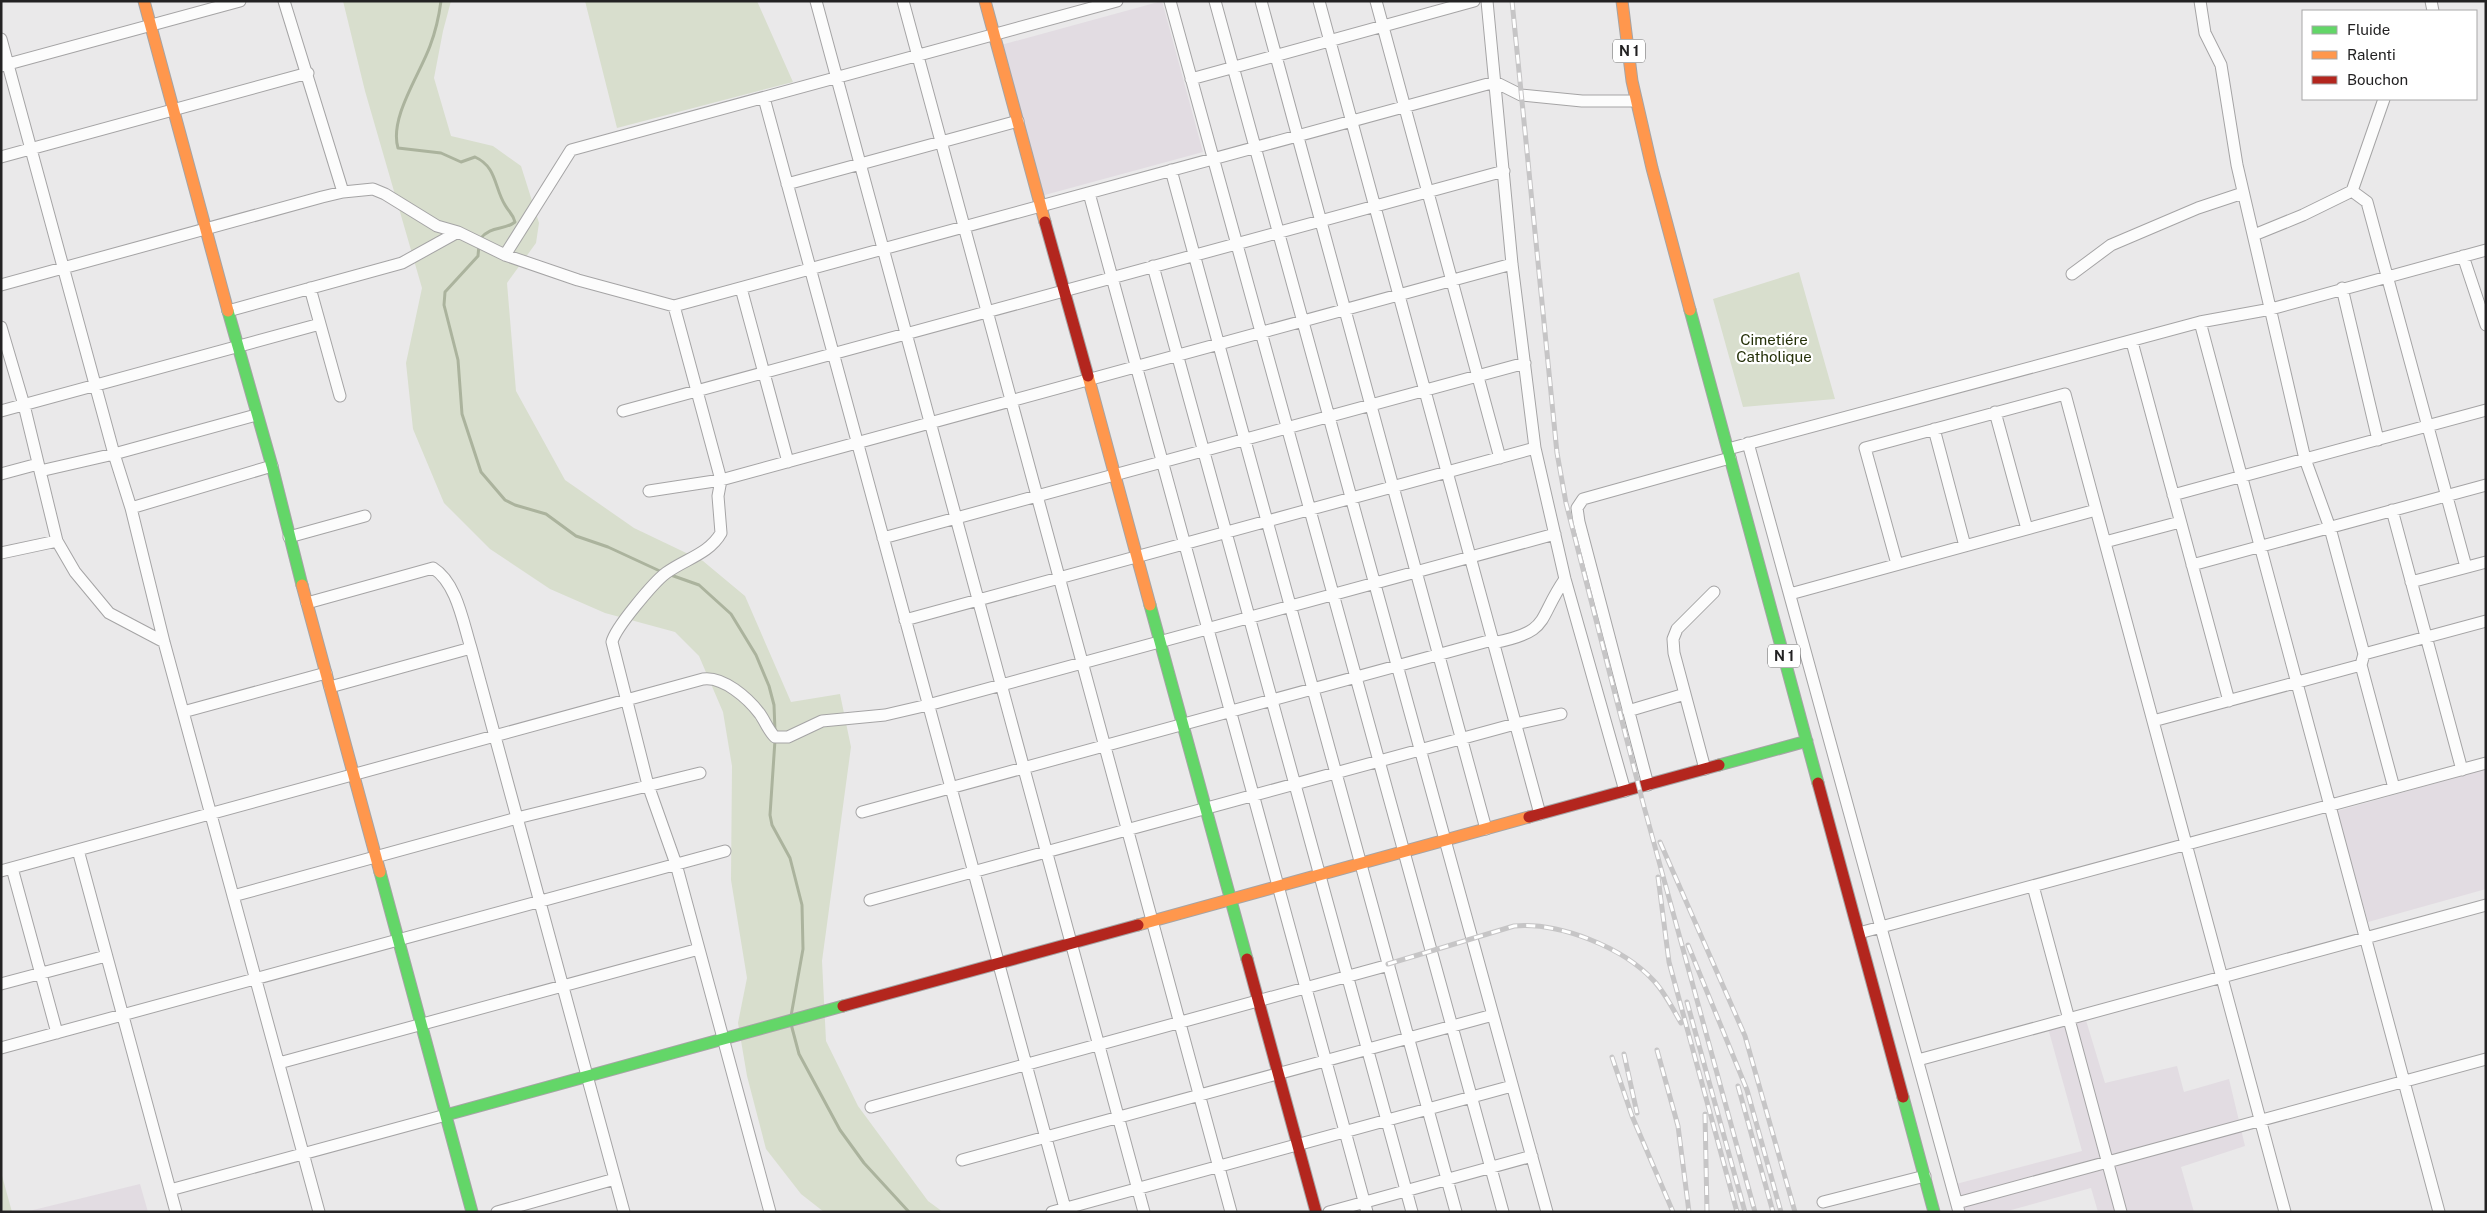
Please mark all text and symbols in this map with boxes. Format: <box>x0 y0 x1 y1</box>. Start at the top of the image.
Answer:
legend <box>2302 10 2477 100</box>
text: Fluide <box>2347 21 2390 38</box>
road number: N 1 <box>1613 40 1645 62</box>
text: Ralenti <box>2347 46 2396 63</box>
text: Bouchon <box>2347 71 2408 88</box>
park label: Cimetiére Catholique <box>1736 331 1812 365</box>
road number: N 1 <box>1768 644 1800 668</box>

